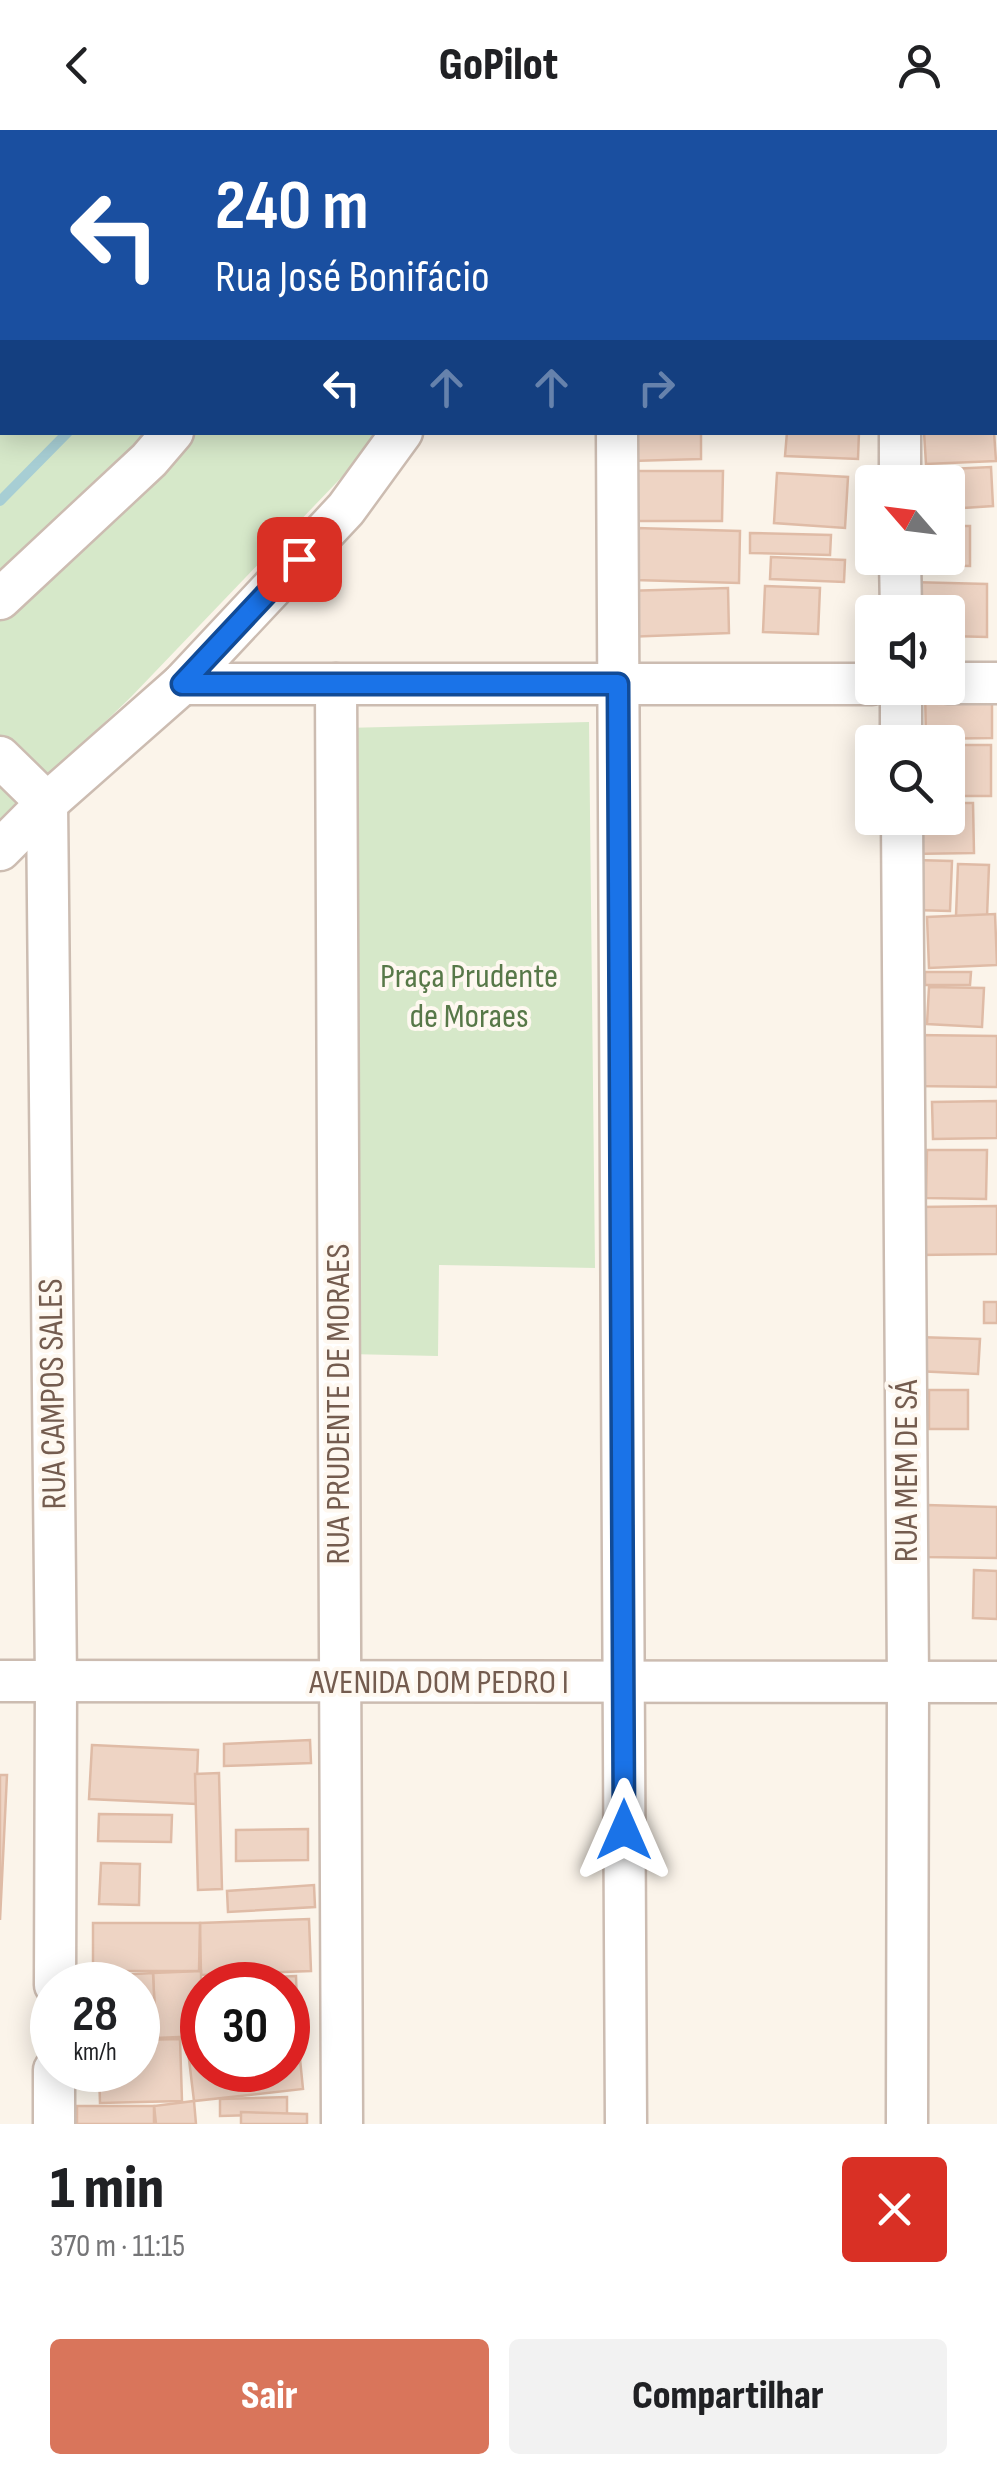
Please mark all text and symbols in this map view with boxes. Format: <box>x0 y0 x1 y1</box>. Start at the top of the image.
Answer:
icon: back <box>50 38 105 93</box>
text: GoPilot <box>439 38 558 93</box>
icon: person <box>892 38 947 93</box>
text: 240 m <box>215 165 369 249</box>
icon: left <box>50 170 180 300</box>
text: Rua José Bonifácio <box>215 250 490 305</box>
icon: left <box>314 360 369 415</box>
icon: ahead <box>419 360 474 415</box>
icon: ahead <box>524 360 579 415</box>
icon: right <box>629 360 684 415</box>
north arrow <box>855 465 965 575</box>
map controls <box>855 465 965 835</box>
pin <box>257 517 342 602</box>
icon: arrive <box>272 532 327 587</box>
button: sound <box>855 595 965 705</box>
button: search <box>855 725 965 835</box>
park label: Praça Prudente de Moraes <box>380 955 558 1038</box>
street label: RUA PRUDENTE DE MORAES <box>317 1244 360 1564</box>
street label: RUA CAMPOS SALES <box>29 1278 77 1510</box>
street label: RUA MEM DE SÁ <box>885 1379 928 1562</box>
street label: AVENIDA DOM PEDRO I <box>308 1661 569 1704</box>
position arrow <box>572 1778 676 1882</box>
speed limit sign: 30 <box>180 1962 310 2092</box>
text: 28 <box>72 1985 118 2045</box>
text: km/h <box>73 2037 117 2068</box>
text: 1 min <box>50 2153 164 2225</box>
button: close <box>842 2157 947 2262</box>
text: 370 m · 11:15 <box>50 2227 185 2266</box>
button: Sair <box>50 2339 489 2454</box>
button: Compartilhar <box>509 2339 947 2454</box>

